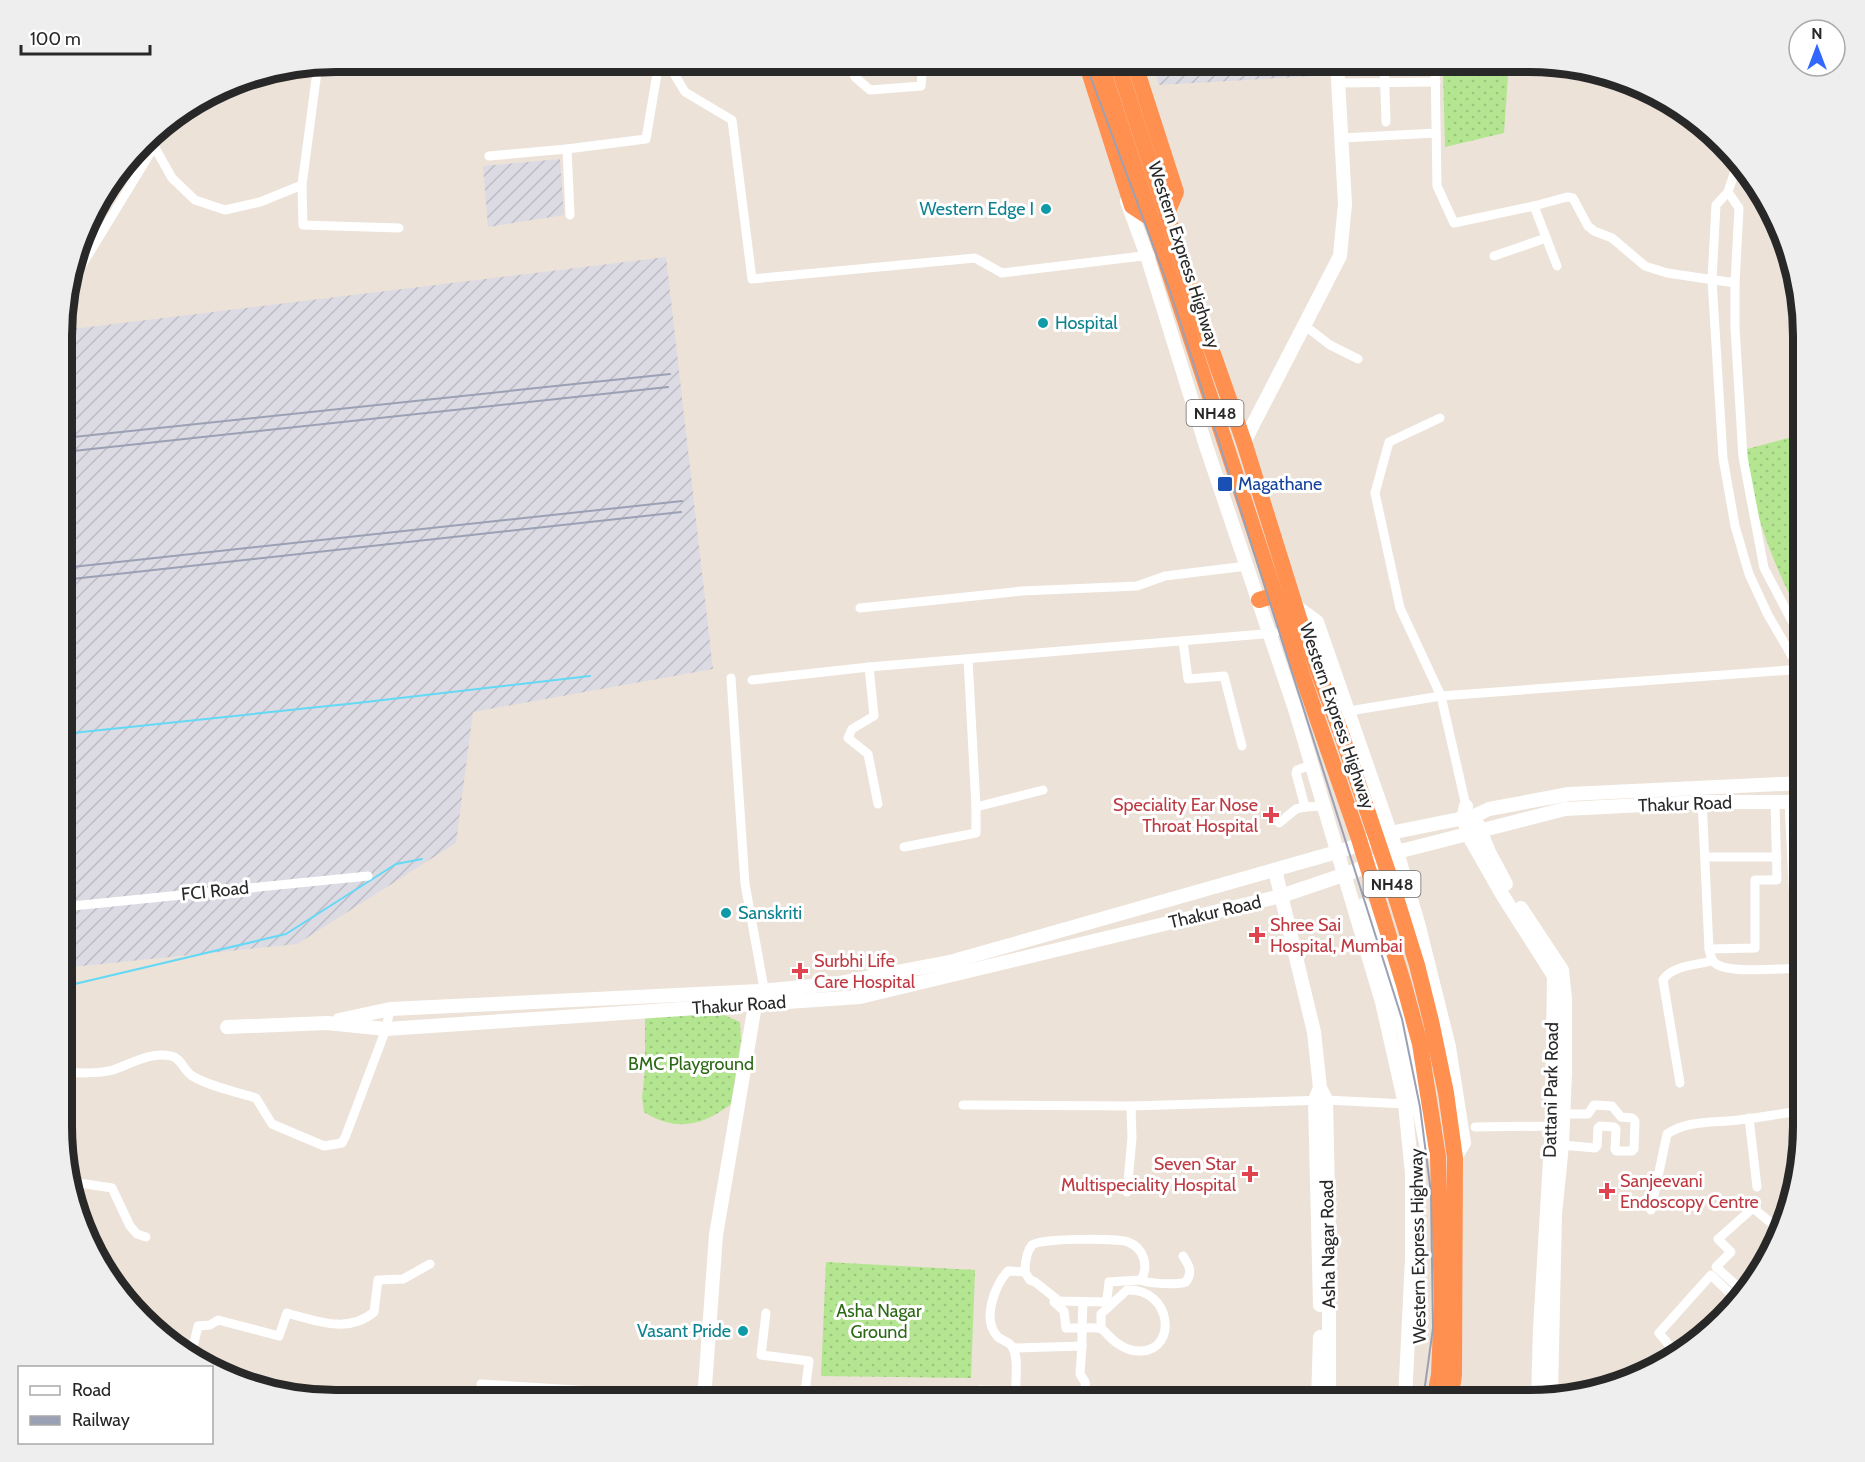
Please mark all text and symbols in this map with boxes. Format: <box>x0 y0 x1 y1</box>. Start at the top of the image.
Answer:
scale bar <box>21 18 150 56</box>
north arrow <box>1787 18 1847 78</box>
text: N <box>1811 24 1823 43</box>
text: 100 m <box>30 28 81 50</box>
street label: Western Express Highway <box>1143 159 1225 351</box>
place label: Western Edge I <box>920 198 1034 220</box>
marker: Western Edge I <box>1039 202 1053 216</box>
place label: Hospital <box>1055 312 1118 334</box>
marker: Hospital <box>1036 316 1050 330</box>
road number: NH48 <box>1186 400 1244 426</box>
place label: Magathane <box>1238 473 1322 495</box>
marker: Magathane <box>1216 475 1234 493</box>
street label: Western Express Highway <box>1295 620 1379 812</box>
street label: Thakur Road <box>1638 791 1732 817</box>
place label: Speciality Ear Nose Throat Hospital <box>1113 794 1259 837</box>
marker: Speciality Ear Nose Throat Hospital <box>1262 806 1280 824</box>
road number: NH48 <box>1364 871 1420 897</box>
street label: FCI Road <box>180 877 250 905</box>
street label: Thakur Road <box>1167 891 1263 933</box>
place label: Sanskriti <box>738 902 802 924</box>
marker: Sanskriti <box>719 906 733 920</box>
place label: Shree Sai Hospital, Mumbai <box>1270 914 1403 957</box>
marker: Shree Sai Hospital, Mumbai <box>1248 926 1266 944</box>
place label: Surbhi Life Care Hospital <box>814 950 916 993</box>
marker: Surbhi Life Care Hospital <box>791 962 809 980</box>
street label: Thakur Road <box>691 991 787 1019</box>
street label: Dattani Park Road <box>1539 1022 1563 1158</box>
park label: BMC Playground <box>628 1053 754 1075</box>
street label: Western Express Highway <box>1405 1148 1431 1344</box>
place label: Seven Star Multispeciality Hospital <box>1061 1153 1237 1196</box>
marker: Seven Star Multispeciality Hospital <box>1241 1165 1259 1183</box>
place label: Sanjeevani Endoscopy Centre <box>1620 1170 1759 1213</box>
street label: Asha Nagar Road <box>1316 1180 1340 1308</box>
marker: Sanjeevani Endoscopy Centre <box>1598 1182 1616 1200</box>
park label: Asha Nagar Ground <box>836 1300 922 1343</box>
place label: Vasant Pride <box>637 1320 731 1342</box>
marker: Vasant Pride <box>736 1324 750 1338</box>
legend <box>18 1366 213 1444</box>
text: Road <box>72 1379 111 1401</box>
text: Railway <box>72 1409 130 1431</box>

